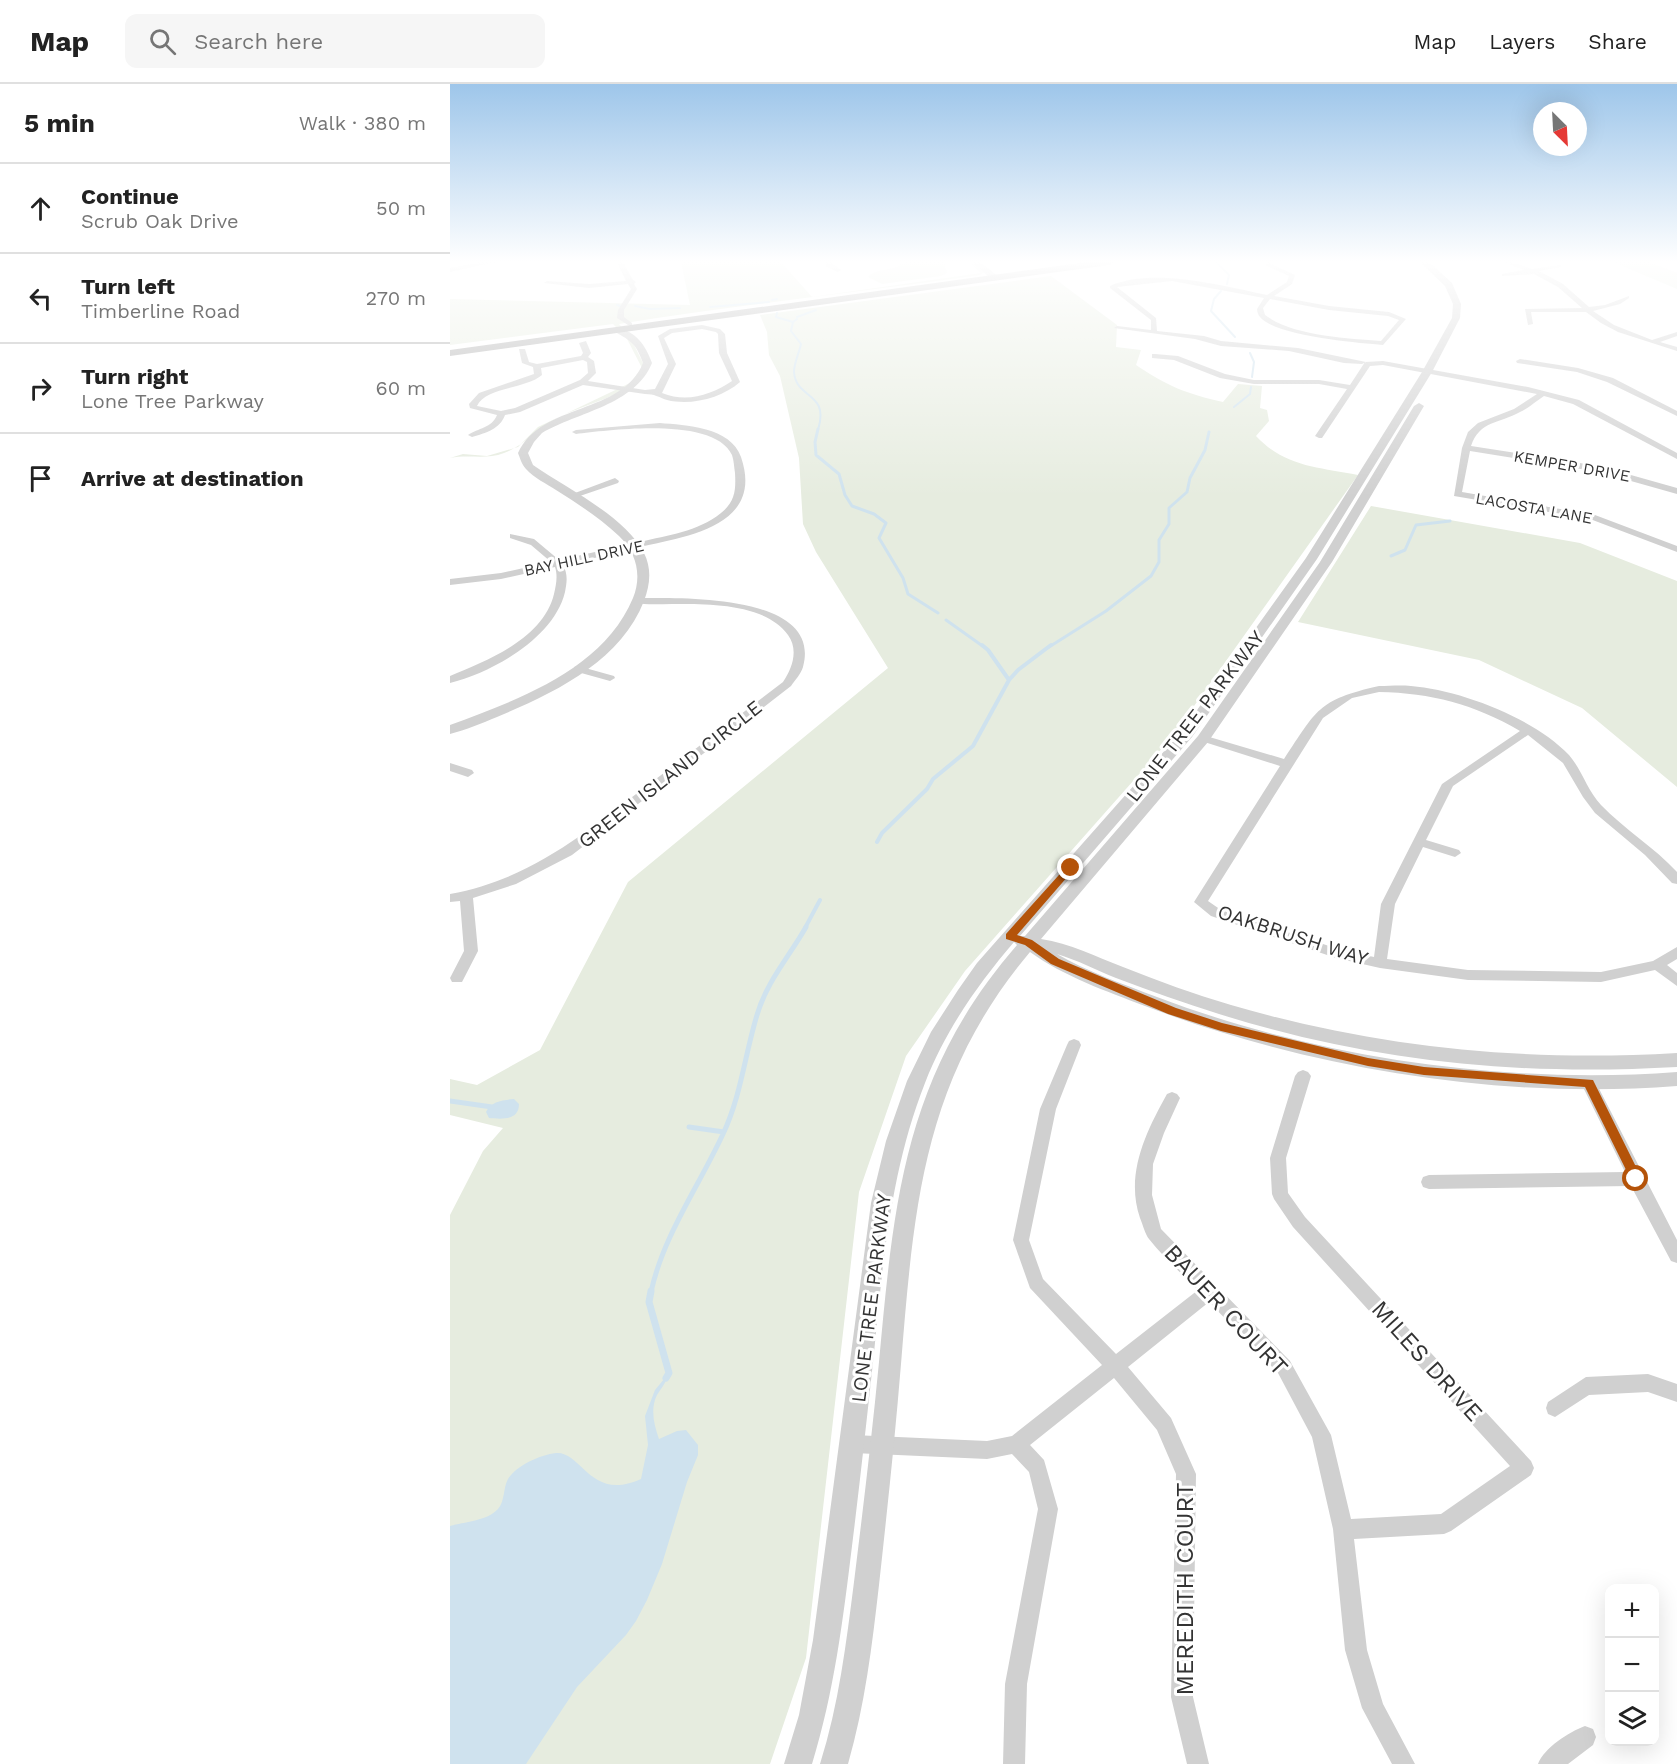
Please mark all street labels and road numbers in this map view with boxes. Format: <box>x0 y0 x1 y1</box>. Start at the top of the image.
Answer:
street label: KEMPER DRIVE <box>1512 446 1632 486</box>
street label: LACOSTA LANE <box>1474 488 1594 528</box>
street label: BAY HILL DRIVE <box>522 536 646 580</box>
street label: LONE TREE PARKWAY <box>1121 625 1270 806</box>
street label: GREEN ISLAND CIRCLE <box>574 695 766 853</box>
street label: OAKBRUSH WAY <box>1215 899 1372 971</box>
street label: LONE TREE PARKWAY <box>846 1192 896 1404</box>
street label: BAUER COURT <box>1158 1239 1294 1381</box>
street label: MILES DRIVE <box>1366 1295 1488 1427</box>
street label: MEREDITH COURT <box>1171 1482 1199 1696</box>

